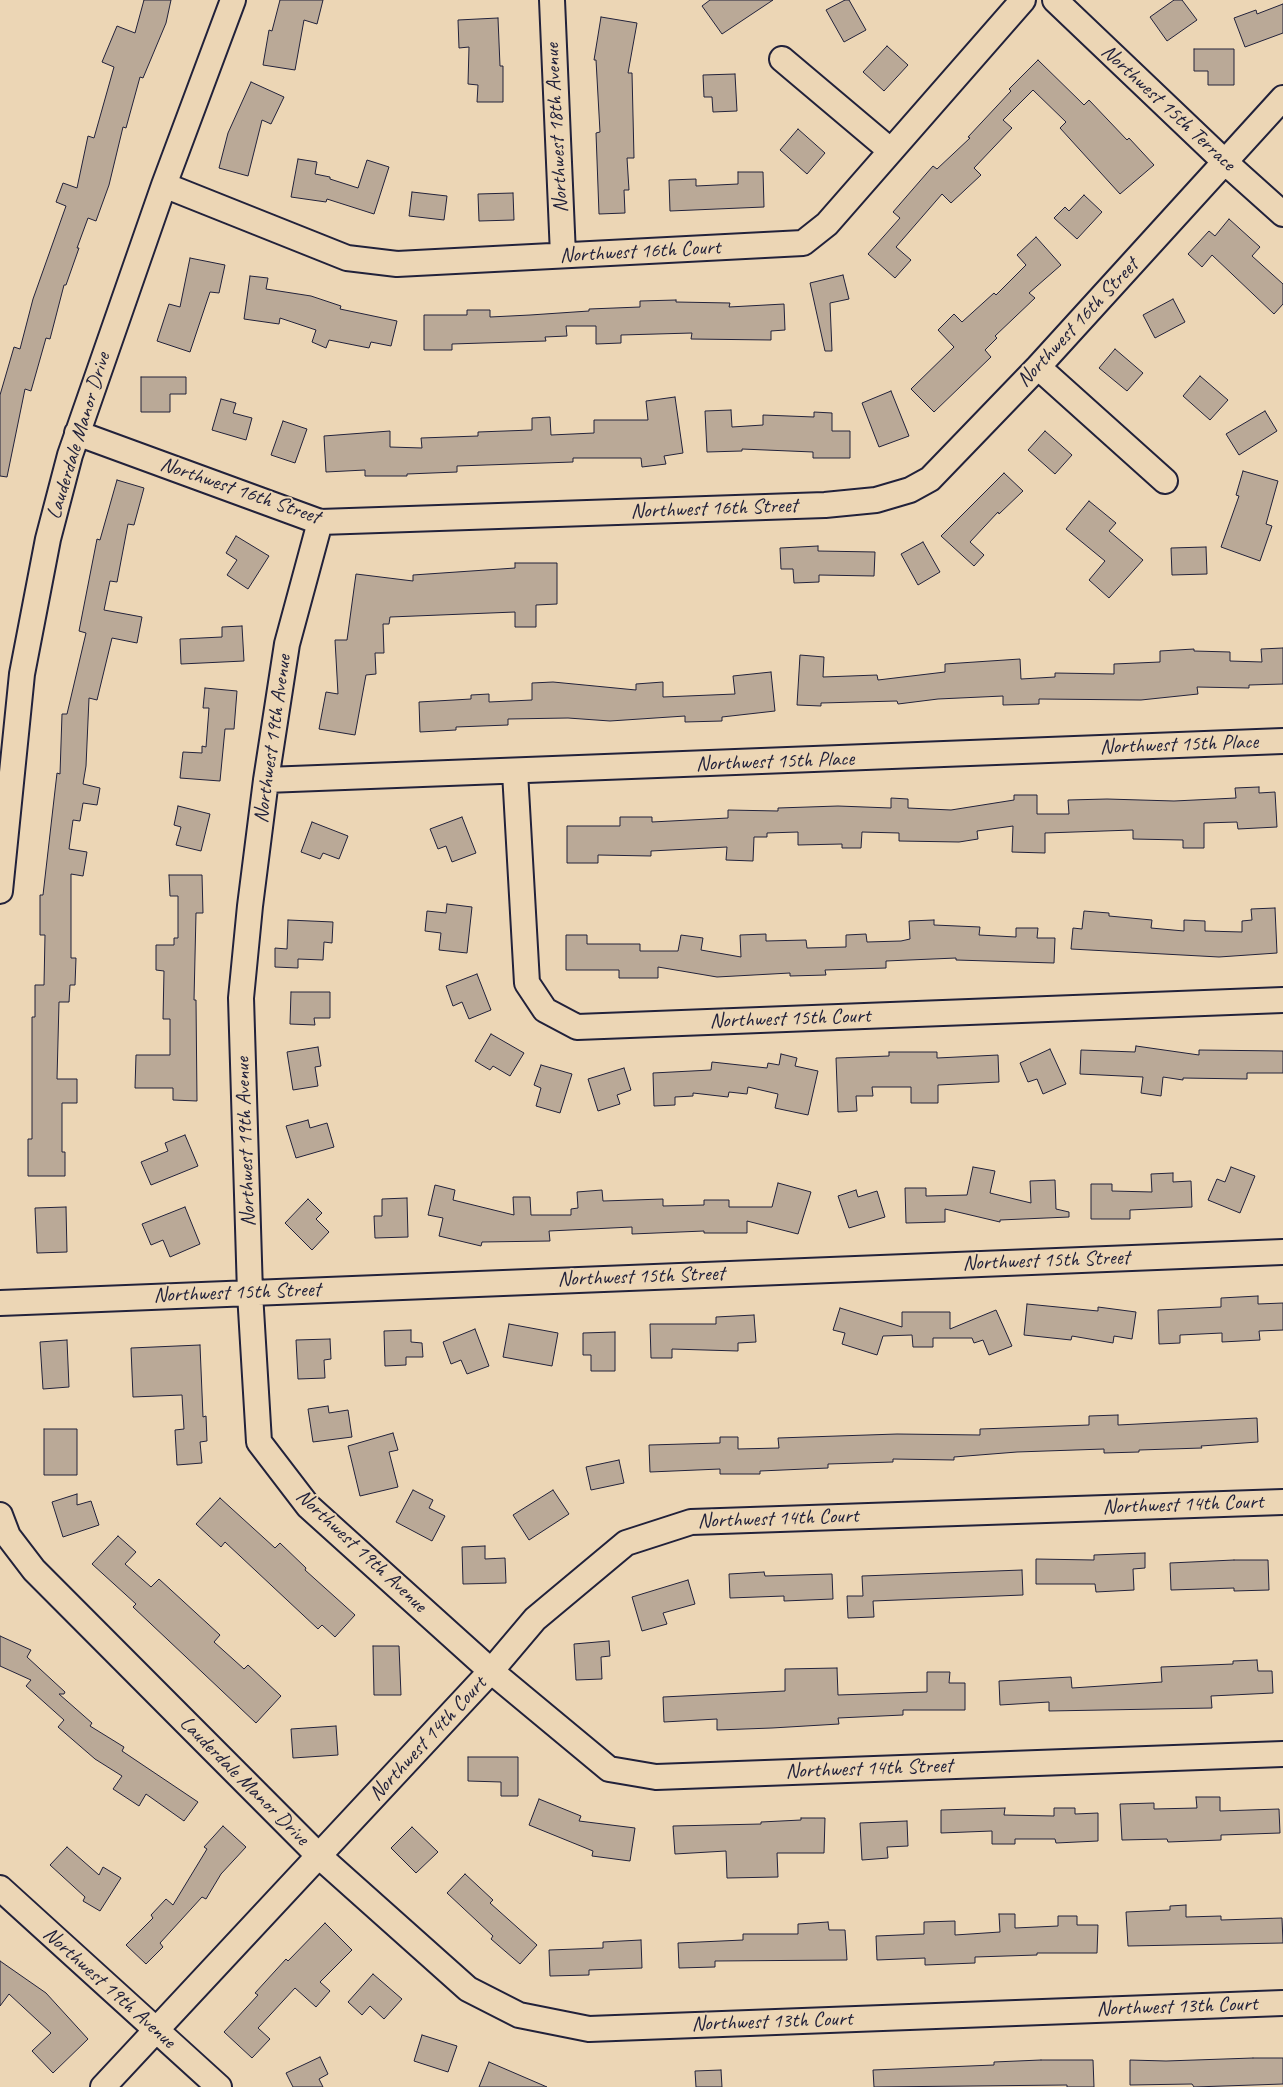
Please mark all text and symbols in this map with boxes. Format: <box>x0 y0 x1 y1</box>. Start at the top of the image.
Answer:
street label: Northwest 15th Terrace <box>1096 39 1240 177</box>
street label: Northwest 18th Avenue <box>540 43 574 213</box>
street label: Northwest 16th Court <box>559 235 721 269</box>
street label: Northwest 16th Street <box>1012 253 1144 393</box>
street label: Lauderdale Manor Drive <box>42 350 116 522</box>
street label: Northwest 16th Street <box>157 452 323 530</box>
street label: Northwest 16th Street <box>630 493 798 525</box>
street label: Northwest 19th Avenue <box>249 653 297 825</box>
street label: Northwest 15th Place <box>1099 730 1259 760</box>
street label: Northwest 15th Place <box>695 747 855 777</box>
street label: Northwest 15th Court <box>709 1004 871 1034</box>
street label: Northwest 19th Avenue <box>230 1057 262 1227</box>
street label: Northwest 15th Street <box>962 1245 1130 1277</box>
street label: Northwest 15th Street <box>557 1261 725 1293</box>
street label: Northwest 15th Street <box>153 1277 321 1309</box>
street label: Northwest 19th Avenue <box>290 1484 432 1618</box>
street label: Northwest 14th Court <box>1102 1490 1264 1520</box>
street label: Northwest 14th Court <box>697 1504 859 1534</box>
street label: Northwest 14th Court <box>364 1672 492 1806</box>
street label: Lauderdale Manor Drive <box>174 1711 314 1851</box>
street label: Northwest 14th Street <box>785 1753 953 1785</box>
street label: Northwest 19th Avenue <box>38 1922 180 2054</box>
street label: Northwest 13th Court <box>1096 1992 1258 2022</box>
street label: Northwest 13th Court <box>691 2007 853 2037</box>

